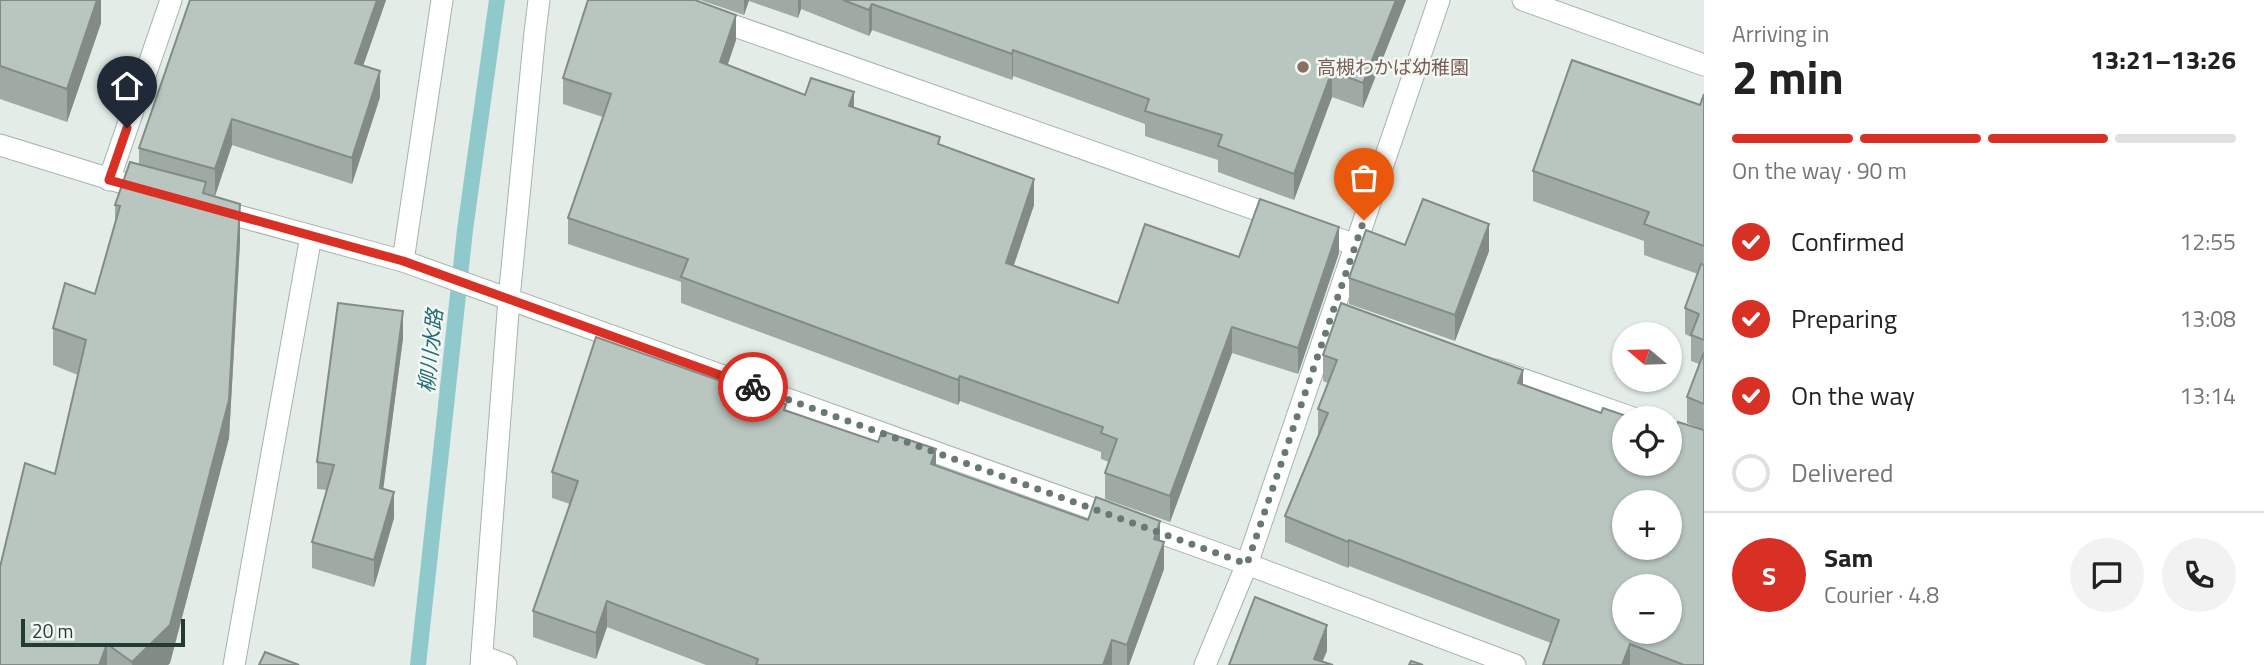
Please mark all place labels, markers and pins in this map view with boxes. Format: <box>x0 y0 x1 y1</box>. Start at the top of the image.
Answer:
place label: 高槻わかば幼稚園 <box>1317 52 1469 81</box>
pin <box>97 56 157 128</box>
marker: 高槻わかば幼稚園 <box>1295 59 1311 75</box>
pin <box>1334 148 1394 220</box>

